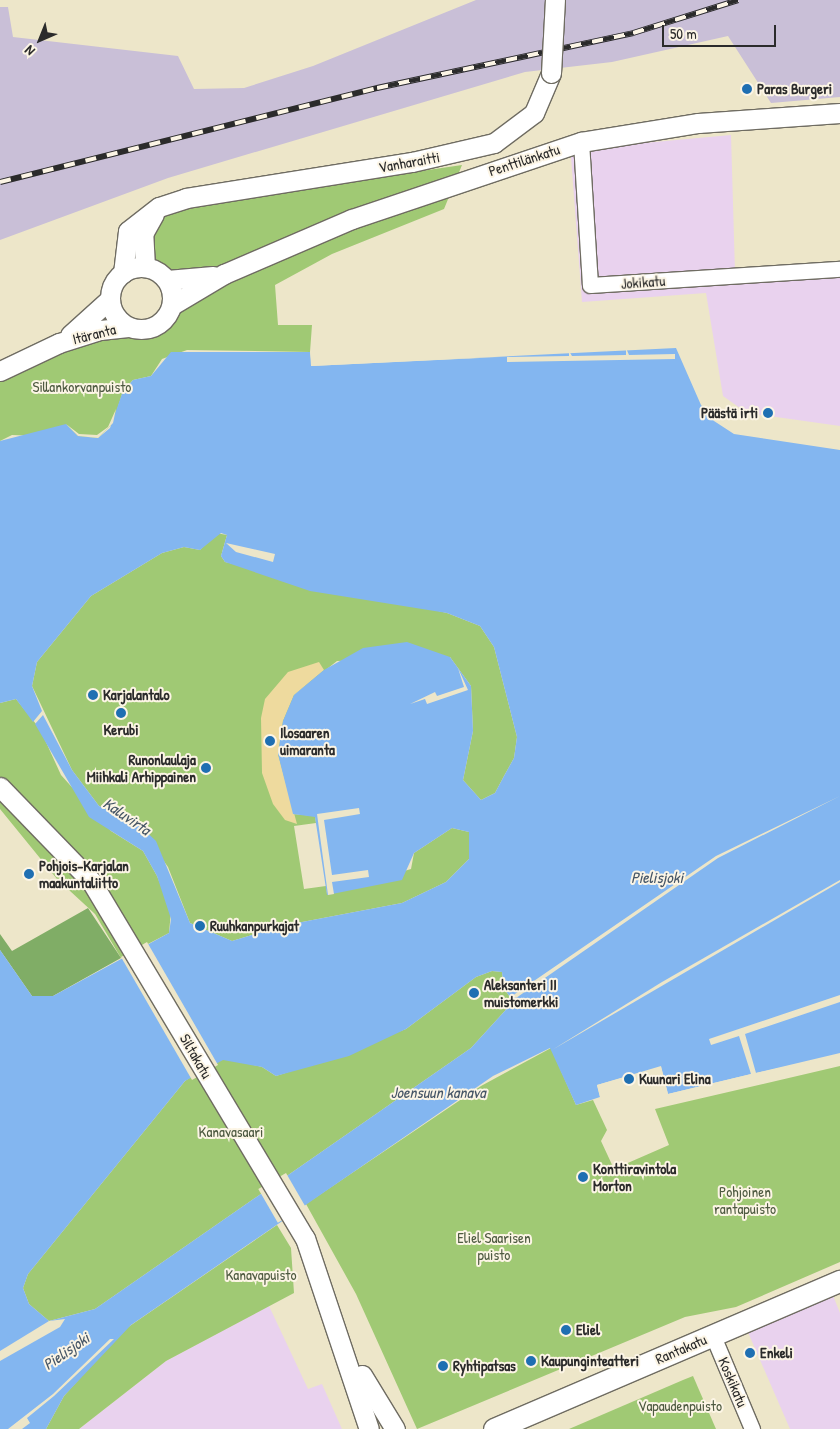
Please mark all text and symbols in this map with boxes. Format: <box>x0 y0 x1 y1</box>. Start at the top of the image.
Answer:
north arrow <box>15 15 65 65</box>
scale bar <box>665 15 779 47</box>
text: 50 m <box>670 23 697 44</box>
text: N <box>20 42 39 61</box>
place label: Paras Burgeri <box>757 80 832 98</box>
marker: Paras Burgeri <box>741 83 753 95</box>
street label: Penttilänkatu <box>486 140 562 180</box>
street label: Vanharaitti <box>377 148 441 176</box>
street label: Jokikatu <box>620 271 666 293</box>
street label: Itäranta <box>70 320 118 348</box>
park label: Sillankorvanpuisto <box>33 378 131 396</box>
place label: Päästä irti <box>701 404 758 422</box>
marker: Päästä irti <box>762 407 774 419</box>
place label: Karjalantalo <box>103 686 170 704</box>
marker: Karjalantalo <box>87 689 99 701</box>
marker: Kerubi <box>115 707 127 719</box>
place label: Kerubi <box>103 721 139 739</box>
place label: Ilosaaren uimaranta <box>280 723 335 758</box>
marker: Ilosaaren uimaranta <box>264 735 276 747</box>
place label: Runonlaulaja Miihkali Arhippainen <box>87 750 196 785</box>
marker: Runonlaulaja Miihkali Arhippainen <box>200 762 212 774</box>
water label: Kaluvirta <box>100 793 154 839</box>
place label: Pohjois-Karjalan maakuntaliitto <box>39 856 129 891</box>
water label: Pielisjoki <box>631 867 683 887</box>
marker: Pohjois-Karjalan maakuntaliitto <box>23 868 35 880</box>
place label: Ruuhkanpurkajat <box>210 917 299 935</box>
marker: Ruuhkanpurkajat <box>194 920 206 932</box>
place label: Aleksanteri II muistomerkki <box>484 975 558 1010</box>
marker: Aleksanteri II muistomerkki <box>468 987 480 999</box>
street label: Siltakatu <box>176 1030 216 1082</box>
place label: Kuunari Elina <box>639 1070 711 1088</box>
marker: Kuunari Elina <box>623 1073 635 1085</box>
water label: Joensuun kanava <box>391 1082 485 1102</box>
park label: Kanavasaari <box>199 1123 263 1141</box>
place label: Konttiravintola Morton <box>593 1159 676 1194</box>
marker: Konttiravintola Morton <box>577 1171 589 1183</box>
park label: Pohjoinen rantapuisto <box>714 1182 776 1217</box>
park label: Eliel Saarisen puisto <box>457 1228 531 1263</box>
park label: Kanavapuisto <box>225 1266 297 1284</box>
place label: Eliel <box>576 1321 600 1339</box>
marker: Eliel <box>560 1324 572 1336</box>
water label: Pielisjoki <box>39 1328 93 1374</box>
street label: Rantakatu <box>653 1330 709 1368</box>
place label: Enkeli <box>760 1344 793 1362</box>
marker: Enkeli <box>744 1347 756 1359</box>
place label: Kaupunginteatteri <box>541 1352 639 1370</box>
street label: Koskikatu <box>714 1354 752 1410</box>
marker: Kaupunginteatteri <box>525 1355 537 1367</box>
place label: Ryhtipatsas <box>453 1357 516 1375</box>
marker: Ryhtipatsas <box>437 1360 449 1372</box>
park label: Vapaudenpuisto <box>638 1397 722 1415</box>

